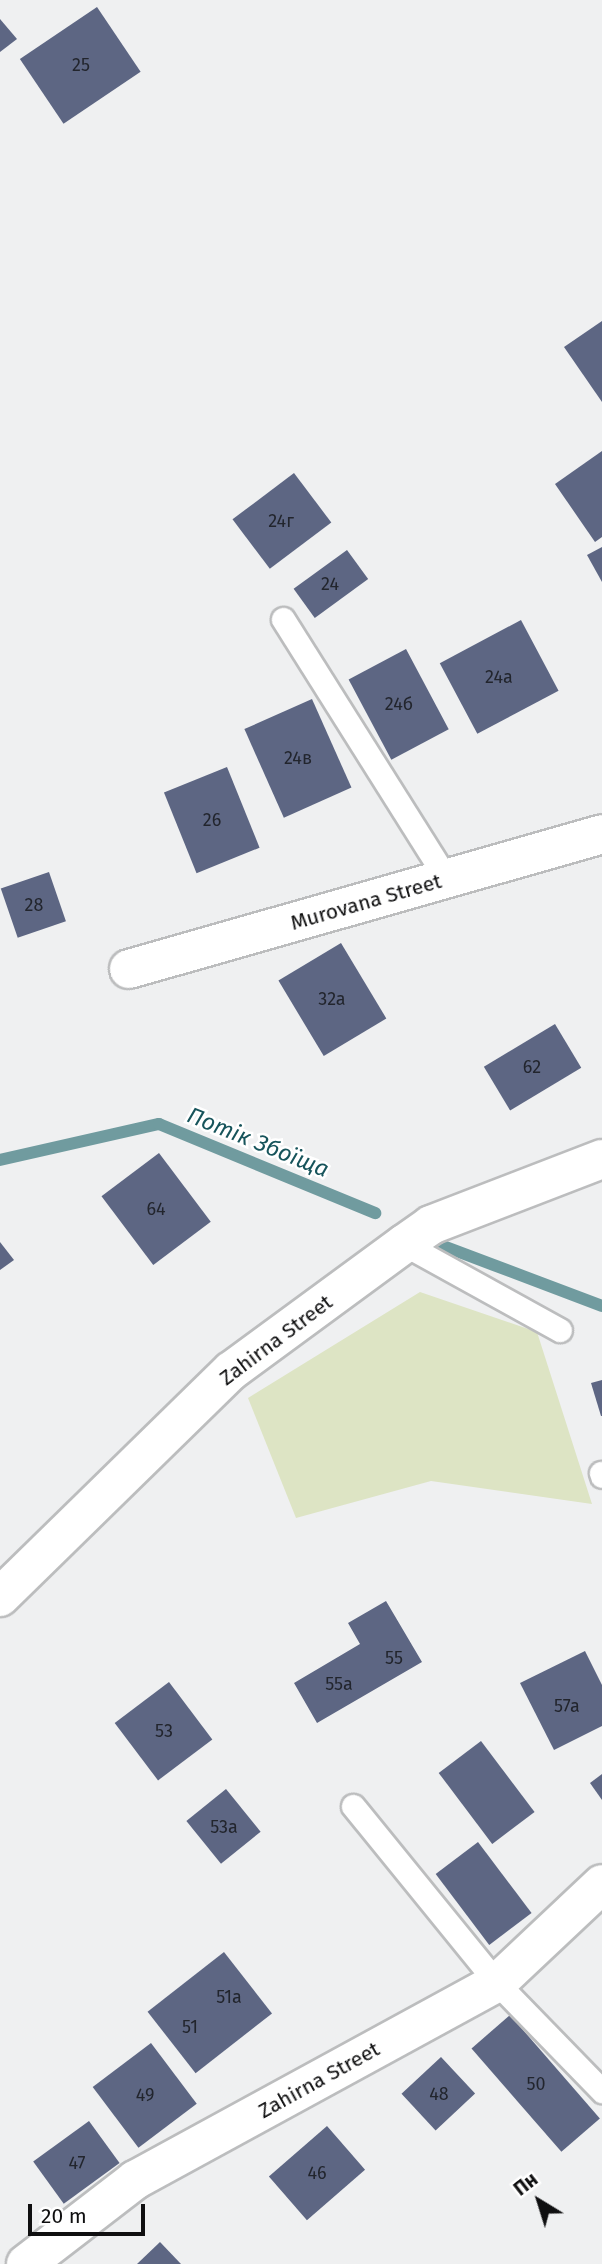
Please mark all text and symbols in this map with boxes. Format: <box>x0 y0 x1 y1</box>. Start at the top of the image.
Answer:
house number: 25 <box>72 54 90 76</box>
house number: 24г <box>268 510 294 532</box>
house number: 24 <box>321 573 339 595</box>
house number: 24а <box>485 666 513 688</box>
house number: 24б <box>385 693 413 715</box>
house number: 24в <box>284 747 312 769</box>
house number: 26 <box>203 809 221 831</box>
street label: Murovana Street <box>288 868 444 936</box>
house number: 28 <box>25 894 43 916</box>
house number: 32а <box>318 988 346 1010</box>
house number: 62 <box>523 1056 541 1078</box>
water label: Потік Збоїща <box>183 1101 333 1183</box>
house number: 64 <box>146 1198 166 1220</box>
street label: Zahirna Street <box>215 1289 337 1391</box>
house number: 55 <box>385 1647 403 1669</box>
house number: 55а <box>325 1673 353 1695</box>
house number: 57а <box>554 1695 580 1717</box>
house number: 53 <box>155 1720 173 1742</box>
house number: 53а <box>210 1816 238 1838</box>
house number: 51а <box>216 1986 242 2008</box>
house number: 51 <box>182 2016 198 2038</box>
street label: Zahirna Street <box>254 2036 384 2124</box>
house number: 50 <box>526 2073 546 2095</box>
house number: 48 <box>429 2083 449 2105</box>
house number: 49 <box>136 2084 154 2106</box>
house number: 47 <box>68 2152 86 2174</box>
house number: 46 <box>307 2162 327 2184</box>
north arrow <box>504 2166 574 2236</box>
text: Пн <box>509 2168 542 2200</box>
scale bar <box>32 2190 149 2234</box>
text: 20 m <box>41 2203 87 2229</box>

